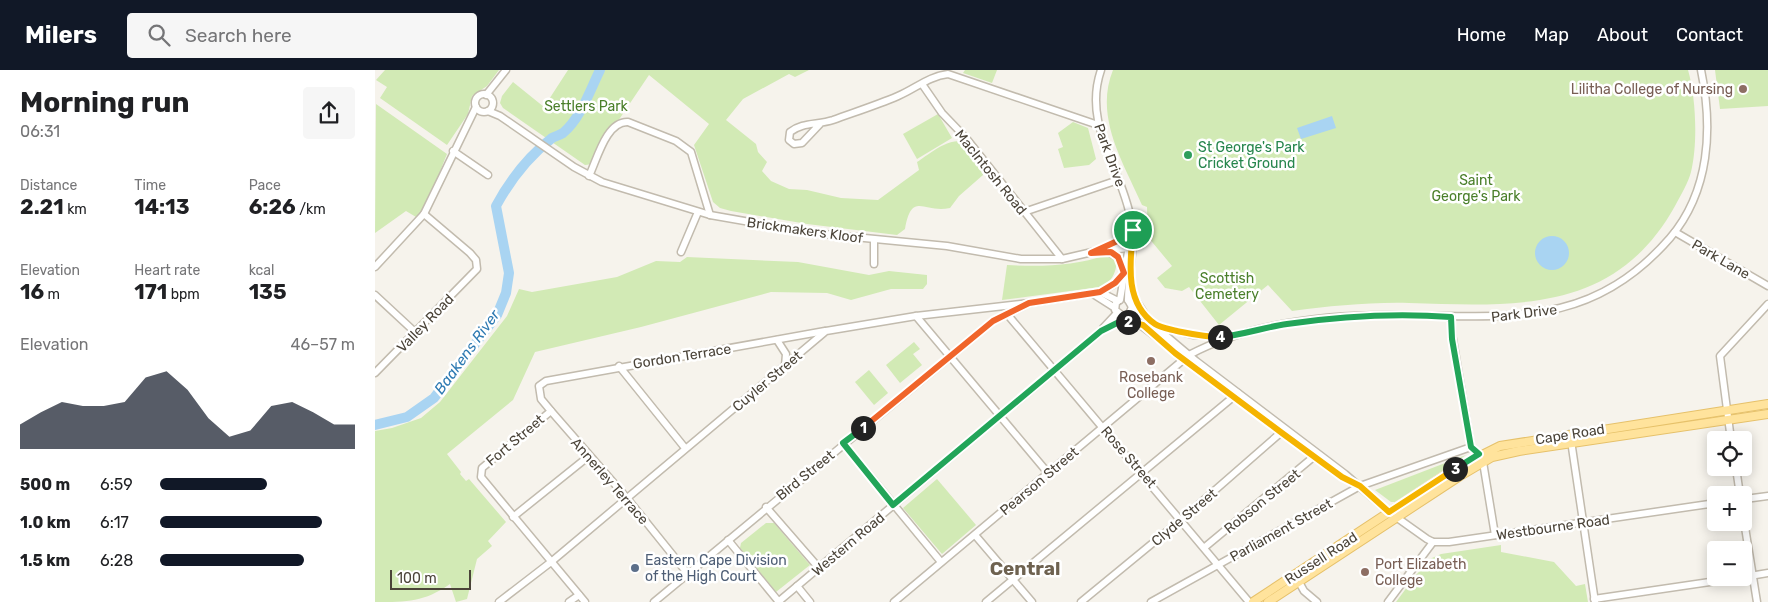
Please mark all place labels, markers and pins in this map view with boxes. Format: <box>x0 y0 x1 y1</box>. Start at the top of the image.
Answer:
place label: Lilitha College of Nursing <box>1571 81 1733 98</box>
marker: Lilitha College of Nursing <box>1737 83 1749 95</box>
place label: St George's Park Cricket Ground <box>1198 139 1305 172</box>
marker: St George's Park Cricket Ground <box>1182 149 1194 161</box>
pin <box>1112 209 1154 251</box>
pin: 2 <box>1115 310 1141 334</box>
pin: 4 <box>1207 324 1233 350</box>
marker: Rosebank College <box>1145 355 1157 367</box>
place label: Rosebank College <box>1119 369 1184 402</box>
pin: 1 <box>851 416 875 440</box>
pin: 3 <box>1443 456 1467 482</box>
place label: Eastern Cape Division of the High Court <box>645 552 787 585</box>
place label: Port Elizabeth College <box>1375 556 1466 589</box>
marker: Eastern Cape Division of the High Court <box>629 562 641 574</box>
marker: Port Elizabeth College <box>1359 566 1371 578</box>

